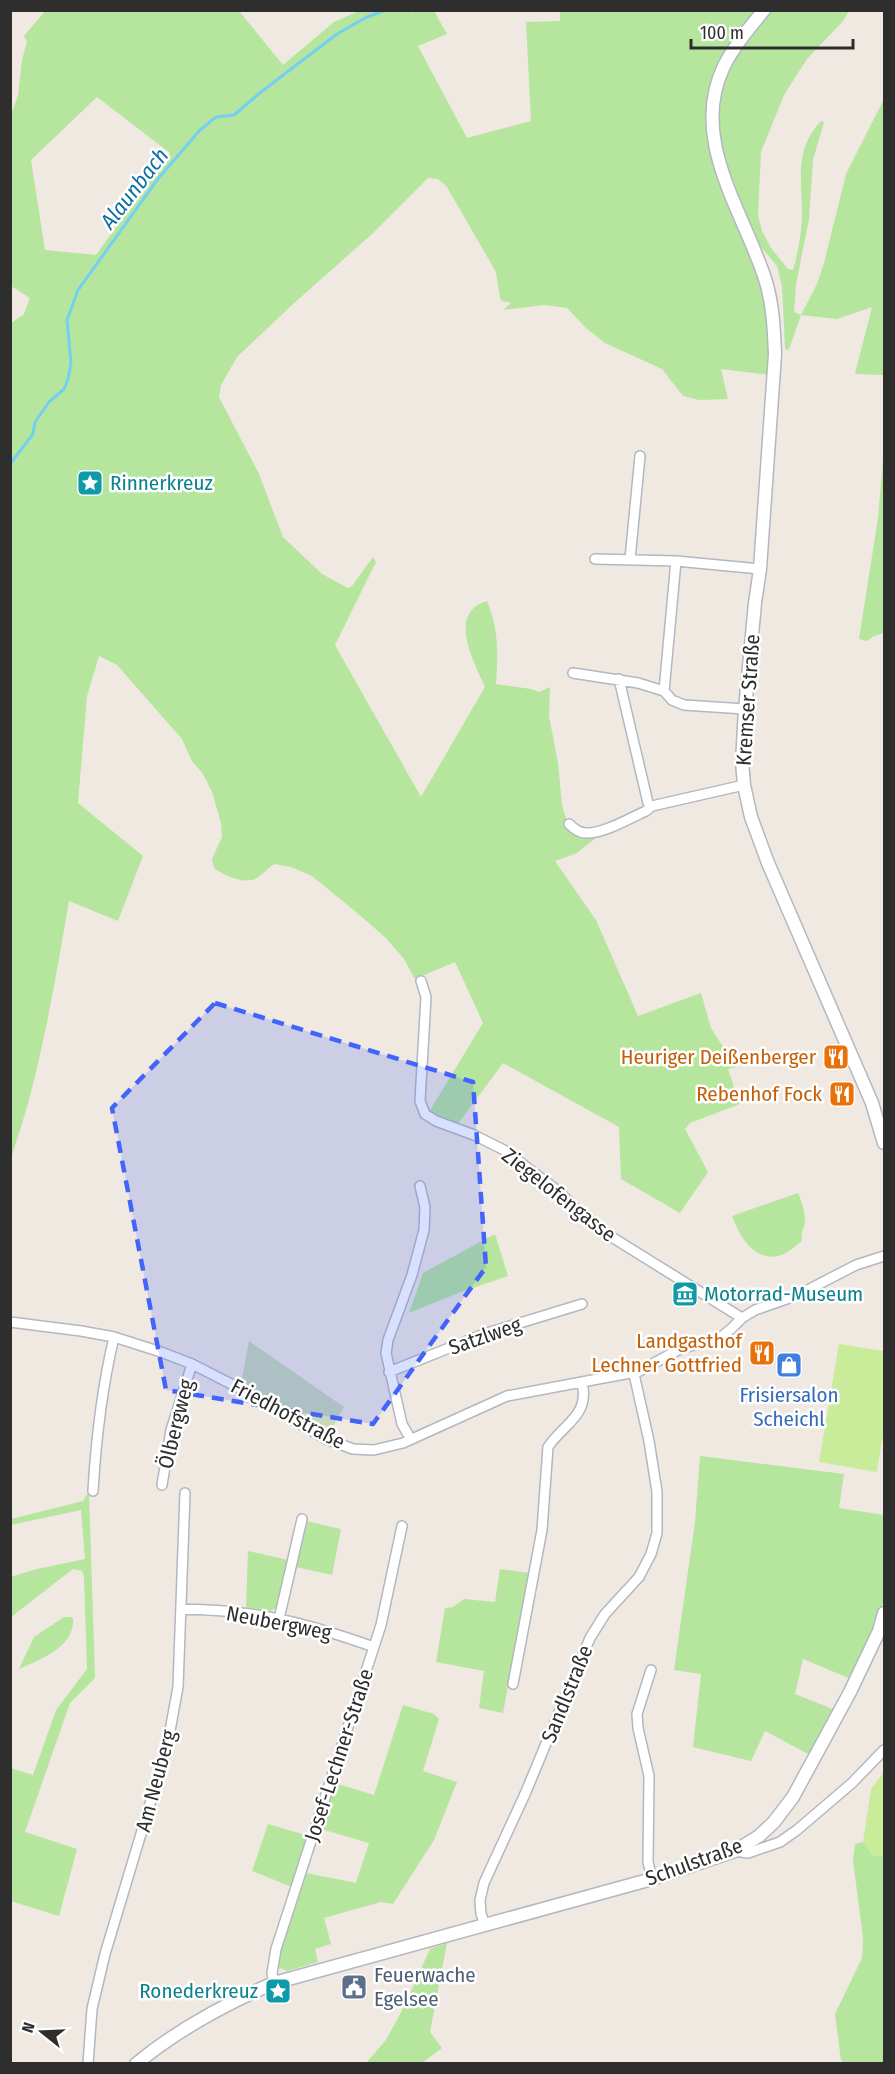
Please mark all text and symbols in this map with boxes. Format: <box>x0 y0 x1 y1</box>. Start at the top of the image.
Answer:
scale bar <box>691 12 853 50</box>
text: 100 m <box>700 22 744 44</box>
water label: Alaunbach <box>94 142 174 235</box>
place icon: Rinnerkreuz <box>75 468 105 498</box>
place label: Rinnerkreuz <box>110 470 213 496</box>
street label: Kremser Straße <box>730 633 766 767</box>
restaurant icon: Heuriger Deißenberger <box>821 1042 851 1072</box>
place label: Heuriger Deißenberger <box>621 1044 817 1070</box>
restaurant icon: Rebenhof Fock <box>827 1079 857 1109</box>
place label: Rebenhof Fock <box>696 1081 822 1107</box>
street label: Ziegelofengasse <box>497 1142 621 1248</box>
museum icon: Motorrad-Museum <box>670 1279 700 1309</box>
place label: Motorrad-Museum <box>704 1281 863 1307</box>
street label: Satzlweg <box>445 1311 525 1361</box>
place label: Landgasthof Lechner Gottfried <box>592 1328 744 1378</box>
restaurant icon: Landgasthof Lechner Gottfried <box>747 1338 777 1368</box>
shop icon: Frisiersalon Scheichl <box>774 1350 804 1380</box>
street label: Friedhofstraße <box>226 1373 350 1455</box>
street label: Ölbergweg <box>152 1376 200 1471</box>
place label: Frisiersalon Scheichl <box>739 1382 839 1432</box>
street label: Neubergweg <box>224 1600 334 1646</box>
street label: Sandlstraße <box>536 1641 598 1747</box>
street label: Josef-Lechner-Straße <box>299 1665 379 1845</box>
street label: Am Neuberg <box>130 1727 182 1835</box>
street label: Schulstraße <box>642 1832 746 1892</box>
place label: Feuerwache Egelsee <box>374 1962 476 2012</box>
public building icon: Feuerwache Egelsee <box>339 1972 369 2002</box>
place icon: Ronederkreuz <box>263 1976 293 2006</box>
place label: Ronederkreuz <box>139 1978 258 2004</box>
north arrow <box>12 2002 72 2062</box>
text: N <box>18 2020 39 2035</box>

